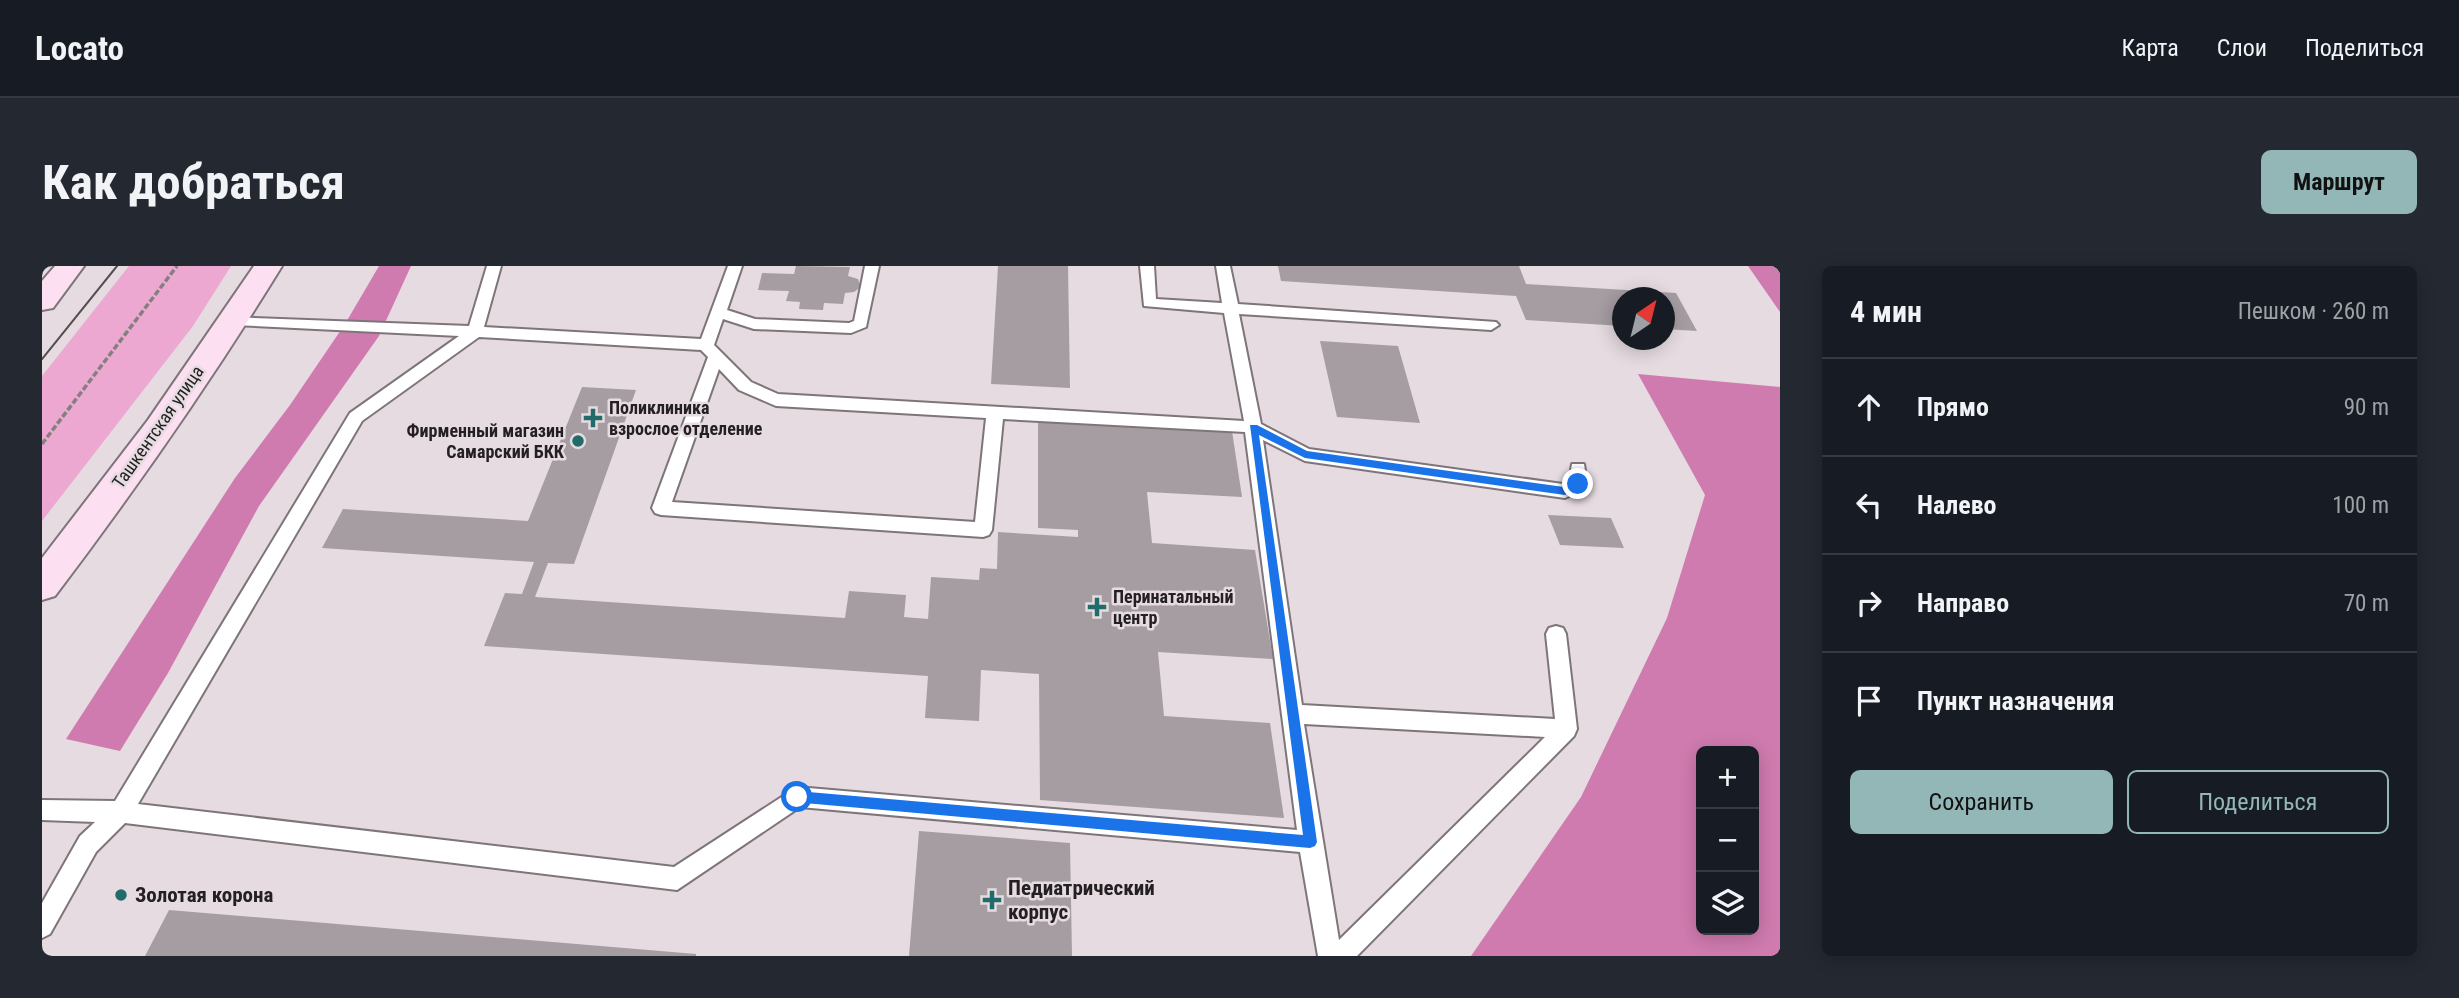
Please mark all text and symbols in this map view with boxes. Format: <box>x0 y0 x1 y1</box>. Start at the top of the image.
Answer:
text: Locato <box>35 29 124 68</box>
text: Карта <box>2121 34 2179 62</box>
text: Слои <box>2217 34 2267 62</box>
text: Поделиться <box>2305 34 2424 62</box>
button: Маршрут <box>2261 150 2417 214</box>
text: Как добраться <box>42 154 345 211</box>
north arrow <box>1612 287 1675 350</box>
text: 4 мин <box>1850 294 1922 329</box>
text: Пешком · 260 m <box>2238 298 2389 325</box>
street label: Ташкентская улица <box>107 361 208 492</box>
icon: ahead <box>1850 388 1888 426</box>
text: Прямо <box>1917 392 1989 422</box>
text: 90 m <box>2344 394 2389 421</box>
place label: Поликлиника взрослое отделение <box>609 397 763 439</box>
marker: Поликлиника взрослое отделение <box>583 408 603 428</box>
place label: Фирменный магазин Самарский БКК <box>407 420 565 462</box>
marker: Фирменный магазин Самарский БКК <box>570 433 586 449</box>
route end <box>1562 468 1593 499</box>
icon: left <box>1850 486 1888 524</box>
text: Налево <box>1917 490 1997 520</box>
text: 100 m <box>2332 492 2389 519</box>
icon: right <box>1850 584 1888 622</box>
place label: Перинатальный центр <box>1113 586 1233 628</box>
text: Направо <box>1917 588 2009 618</box>
text: 70 m <box>2344 590 2389 617</box>
marker: Перинатальный центр <box>1087 597 1107 617</box>
icon: arrive <box>1850 682 1888 720</box>
text: Пункт назначения <box>1917 686 2115 716</box>
map controls <box>1696 746 1759 935</box>
button: + <box>1696 746 1759 809</box>
button: Сохранить <box>1850 770 2113 834</box>
button: Поделиться <box>2127 770 2389 834</box>
route start <box>781 781 812 812</box>
button: − <box>1696 809 1759 872</box>
button: layers <box>1696 872 1759 935</box>
place label: Педиатрический корпус <box>1008 876 1155 924</box>
place label: Золотая корона <box>135 883 274 907</box>
marker: Золотая корона <box>113 887 129 903</box>
marker: Педиатрический корпус <box>982 890 1002 910</box>

